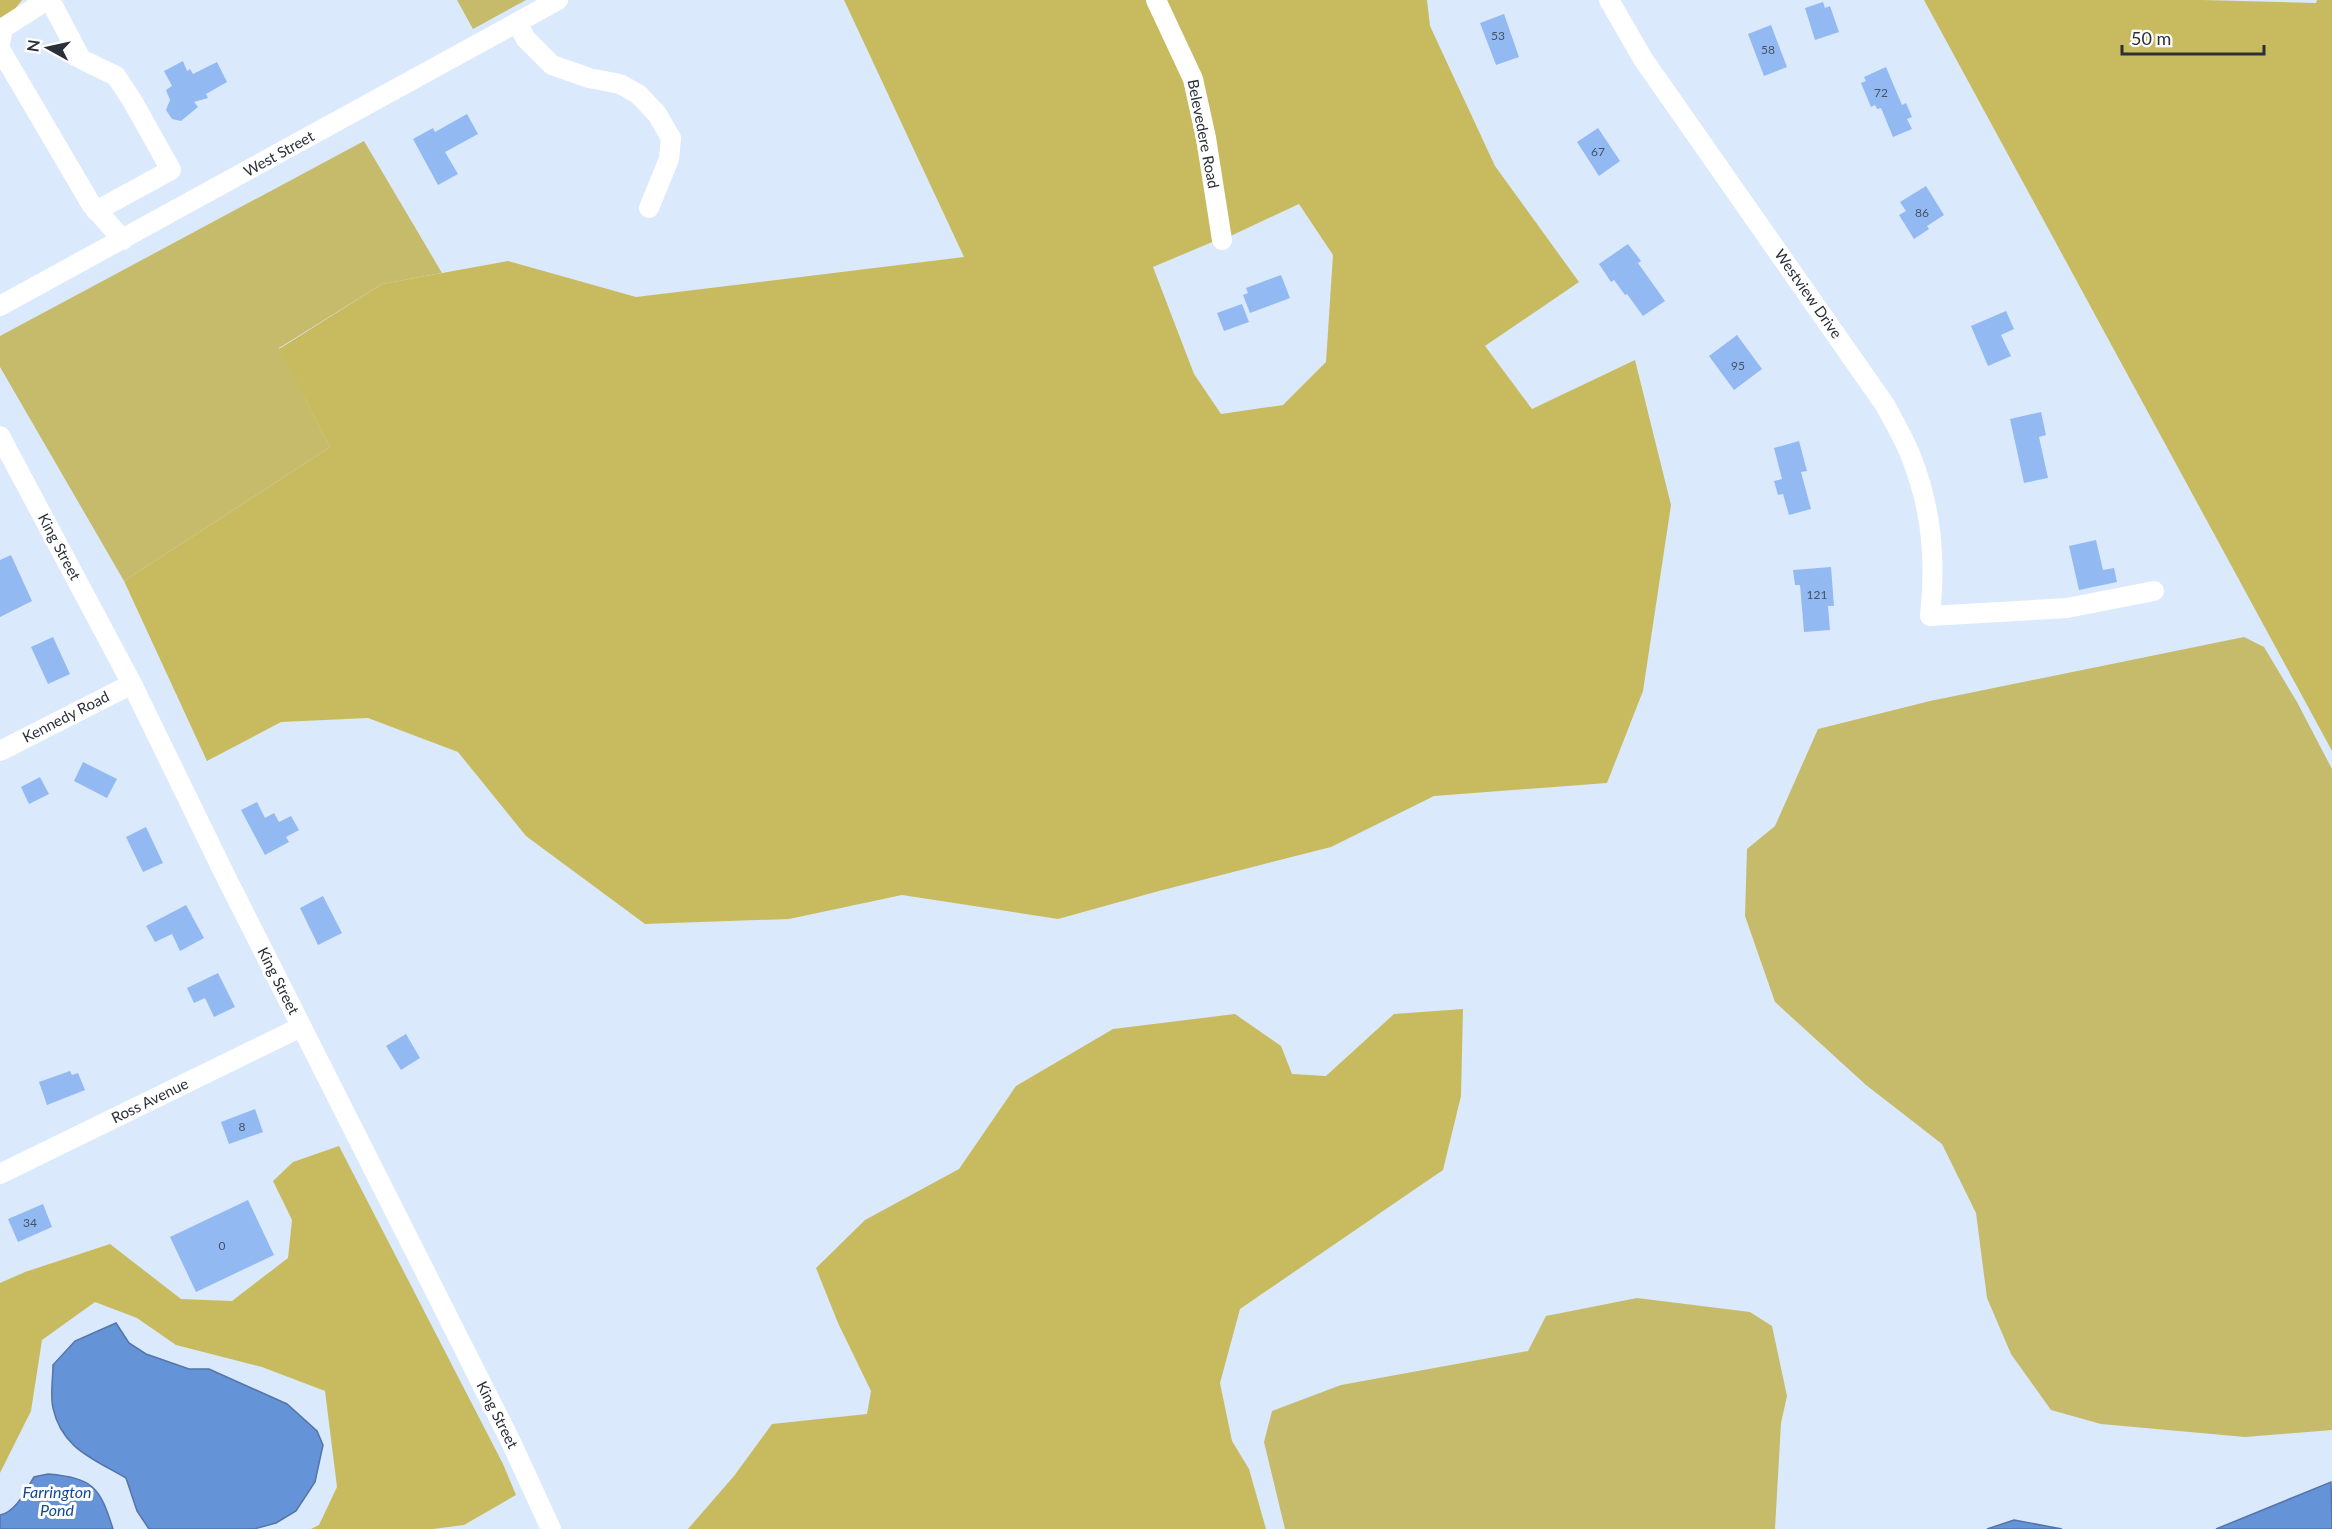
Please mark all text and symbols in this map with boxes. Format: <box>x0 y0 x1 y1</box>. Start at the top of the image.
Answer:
north arrow <box>18 18 78 78</box>
scale bar <box>2122 18 2264 56</box>
text: 50 m <box>2131 27 2171 49</box>
house number: 53 <box>1491 28 1505 43</box>
text: N <box>22 38 43 53</box>
house number: 58 <box>1761 42 1775 57</box>
street label: Belevedere Road <box>1185 78 1223 190</box>
house number: 72 <box>1874 85 1888 100</box>
street label: West Street <box>240 126 317 180</box>
house number: 67 <box>1591 144 1605 159</box>
house number: 86 <box>1915 205 1929 220</box>
street label: Westview Drive <box>1771 245 1846 342</box>
house number: 95 <box>1731 358 1745 373</box>
street label: King Street <box>35 510 85 584</box>
house number: 121 <box>1807 587 1827 602</box>
street label: Kennedy Road <box>19 687 112 746</box>
street label: King Street <box>254 944 304 1018</box>
street label: Ross Avenue <box>108 1074 191 1126</box>
house number: 8 <box>239 1119 246 1134</box>
house number: 34 <box>23 1215 37 1230</box>
house number: 0 <box>219 1238 226 1253</box>
street label: King Street <box>473 1378 523 1452</box>
water label: Farrington Pond <box>23 1482 91 1519</box>

